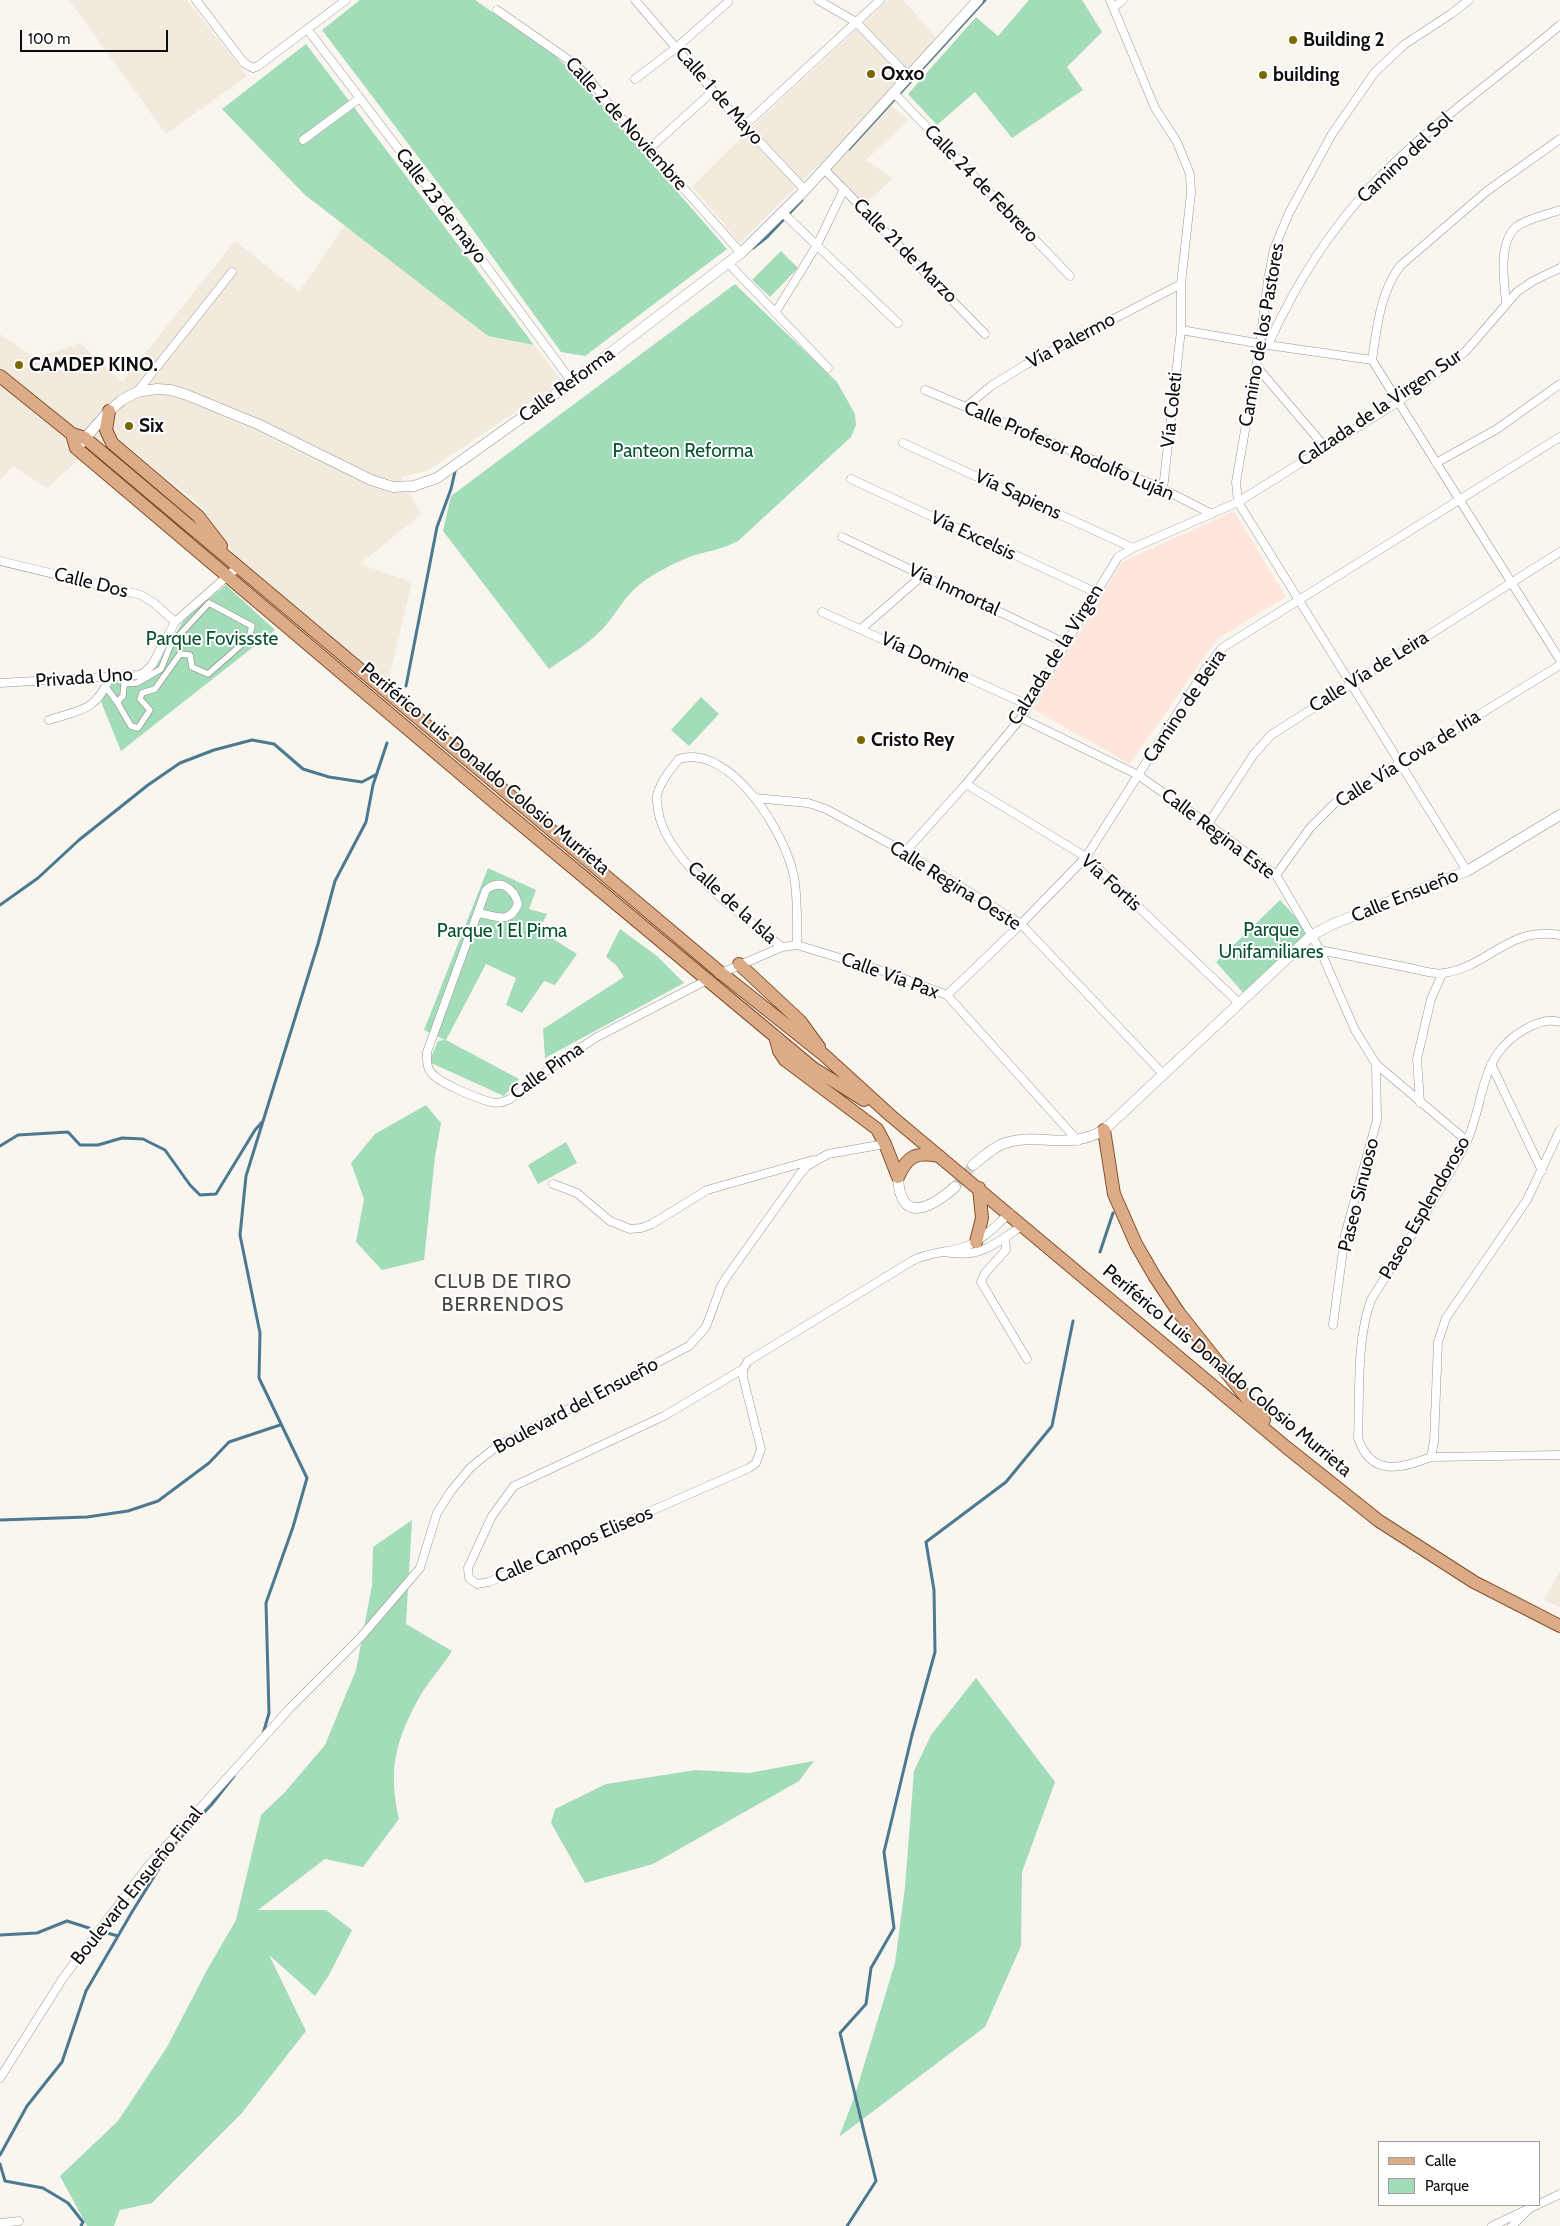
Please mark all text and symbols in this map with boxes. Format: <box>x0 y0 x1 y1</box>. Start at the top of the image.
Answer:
scale bar <box>22 20 170 52</box>
place label: Building 2 <box>1303 29 1384 51</box>
text: 100 m <box>28 30 70 48</box>
marker: Building 2 <box>1287 34 1299 46</box>
street label: Calle 1 de Mayo <box>670 42 768 150</box>
street label: Calle 2 de Noviembre <box>560 53 692 195</box>
place label: Oxxo <box>881 63 924 85</box>
place label: building <box>1273 64 1339 86</box>
marker: Oxxo <box>865 68 877 80</box>
marker: building <box>1257 69 1269 81</box>
street label: Camino del Sol <box>1353 108 1457 208</box>
street label: Calle 24 de Febrero <box>919 121 1043 247</box>
street label: Calle 23 de mayo <box>390 144 492 268</box>
street label: Calle 21 de Marzo <box>848 194 962 308</box>
street label: Camino de los Pastores <box>1235 241 1289 429</box>
street label: Vía Palermo <box>1023 308 1119 374</box>
street label: Calle Reforma <box>515 343 619 427</box>
street label: Calzada de la Virgen Sur <box>1294 345 1466 471</box>
place label: CAMDEP KINO. <box>29 354 158 376</box>
marker: CAMDEP KINO. <box>13 359 25 371</box>
street label: Vía Coleti <box>1157 371 1187 449</box>
street label: Calle Profesor Rodolfo Luján <box>961 396 1177 506</box>
place label: Six <box>139 415 164 437</box>
marker: Six <box>123 420 135 432</box>
park label: Panteon Reforma <box>613 440 753 462</box>
street label: Vía Sapiens <box>971 465 1065 525</box>
street label: Vía Excelsis <box>927 506 1019 566</box>
street label: Vía Inmortal <box>905 559 1003 621</box>
street label: Calle Dos <box>52 563 130 603</box>
street label: Calzada de la Virgen <box>1003 580 1109 730</box>
street label: Calle Vía de Leira <box>1305 626 1433 718</box>
park label: Parque Fovissste <box>146 628 278 650</box>
street label: Vía Domine <box>877 628 973 688</box>
street label: Camino de Beira <box>1139 645 1231 767</box>
street label: Periférico Luis Donaldo Colosio Murrieta <box>356 658 614 880</box>
street label: Privada Uno <box>35 663 133 693</box>
street label: Calle Vía Cova de Iria <box>1331 705 1485 813</box>
place label: Cristo Rey <box>871 729 954 751</box>
marker: Cristo Rey <box>855 734 867 746</box>
street label: Calle Regina Este <box>1157 784 1279 884</box>
street label: Calle Regina Oeste <box>885 836 1025 936</box>
street label: Vía Fortis <box>1076 850 1146 916</box>
street label: Calle de la Isla <box>683 857 781 949</box>
street label: Calle Ensueño <box>1348 864 1462 928</box>
park label: Parque Unifamiliares <box>1218 919 1324 963</box>
park label: Parque 1 El Pima <box>437 920 567 942</box>
street label: Calle Vía Pax <box>838 948 942 1004</box>
street label: Calle Pima <box>506 1037 588 1105</box>
street label: Paseo Esplendoroso <box>1375 1133 1475 1283</box>
street label: Paseo Sinuoso <box>1334 1136 1384 1254</box>
street label: Periférico Luis Donaldo Colosio Murrieta <box>1098 1260 1356 1482</box>
district label: CLUB DE TIRO BERRENDOS <box>432 1270 574 1317</box>
street label: Boulevard del Ensueño <box>490 1353 662 1459</box>
street label: Calle Campos Eliseos <box>492 1501 656 1589</box>
street label: Boulevard Ensueño Final <box>66 1802 208 1970</box>
legend <box>1378 2141 1540 2206</box>
text: Calle <box>1425 2152 1456 2170</box>
text: Parque <box>1425 2177 1469 2195</box>

